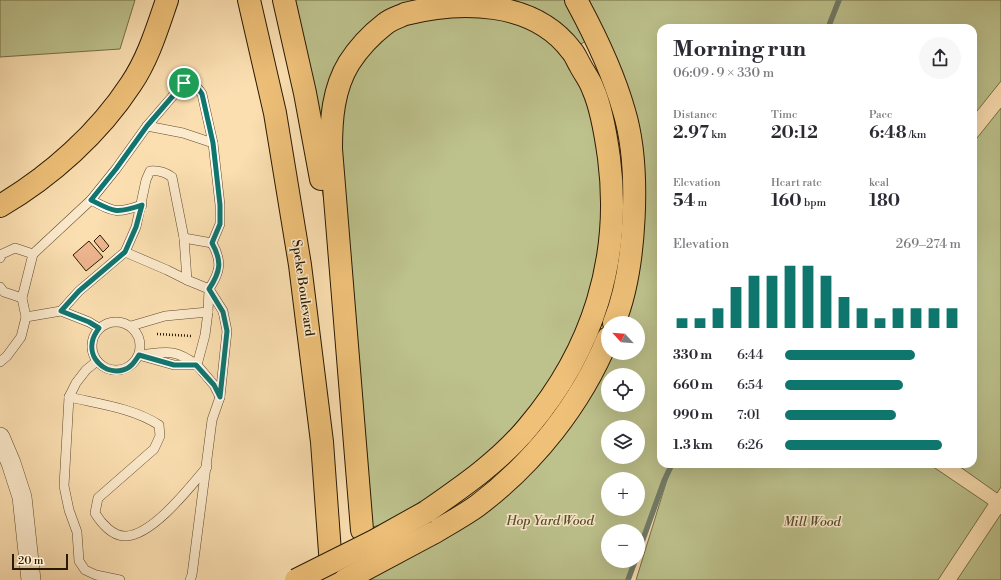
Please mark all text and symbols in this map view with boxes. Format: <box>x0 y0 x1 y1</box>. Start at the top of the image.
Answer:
text: Morning run <box>673 36 806 63</box>
button: share <box>919 37 961 79</box>
text: 06:09 · 9 × 330 m <box>673 65 774 81</box>
pin <box>167 66 201 100</box>
icon: arrive <box>173 72 195 94</box>
text: Distance <box>673 108 717 122</box>
text: Time <box>771 108 798 122</box>
text: Pace <box>869 108 893 122</box>
text: 2.97 <box>673 122 709 144</box>
text: 20:12 <box>771 122 818 144</box>
text: 6:48 <box>869 122 907 144</box>
text: km <box>709 128 727 142</box>
text: /km <box>907 128 926 142</box>
text: Elevation <box>673 176 721 190</box>
text: Heart rate <box>771 176 822 190</box>
text: kcal <box>869 176 889 190</box>
text: 54 <box>673 190 695 212</box>
text: 160 <box>771 190 802 212</box>
text: 180 <box>869 190 900 212</box>
text: m <box>695 196 707 210</box>
text: bpm <box>802 196 826 210</box>
text: Elevation <box>673 236 729 252</box>
text: 269–274 m <box>896 236 961 252</box>
street label: Speke Boulevard <box>288 239 318 338</box>
north arrow <box>601 316 645 360</box>
map controls <box>601 316 645 568</box>
text: 330 m <box>673 347 712 363</box>
text: 6:44 <box>737 347 764 363</box>
button: locate <box>601 368 645 412</box>
text: 660 m <box>673 377 713 393</box>
text: 6:54 <box>737 377 763 393</box>
text: 990 m <box>673 407 713 423</box>
text: 7:01 <box>737 407 760 423</box>
button: layers <box>601 420 645 464</box>
text: 1.3 km <box>673 437 713 453</box>
text: 6:26 <box>737 437 763 453</box>
button: + <box>601 472 645 516</box>
park label: Hop Yard Wood <box>505 513 594 529</box>
park label: Mill Wood <box>783 514 842 530</box>
button: − <box>601 524 645 568</box>
scale bar <box>12 552 68 571</box>
text: 20 m <box>18 554 43 568</box>

